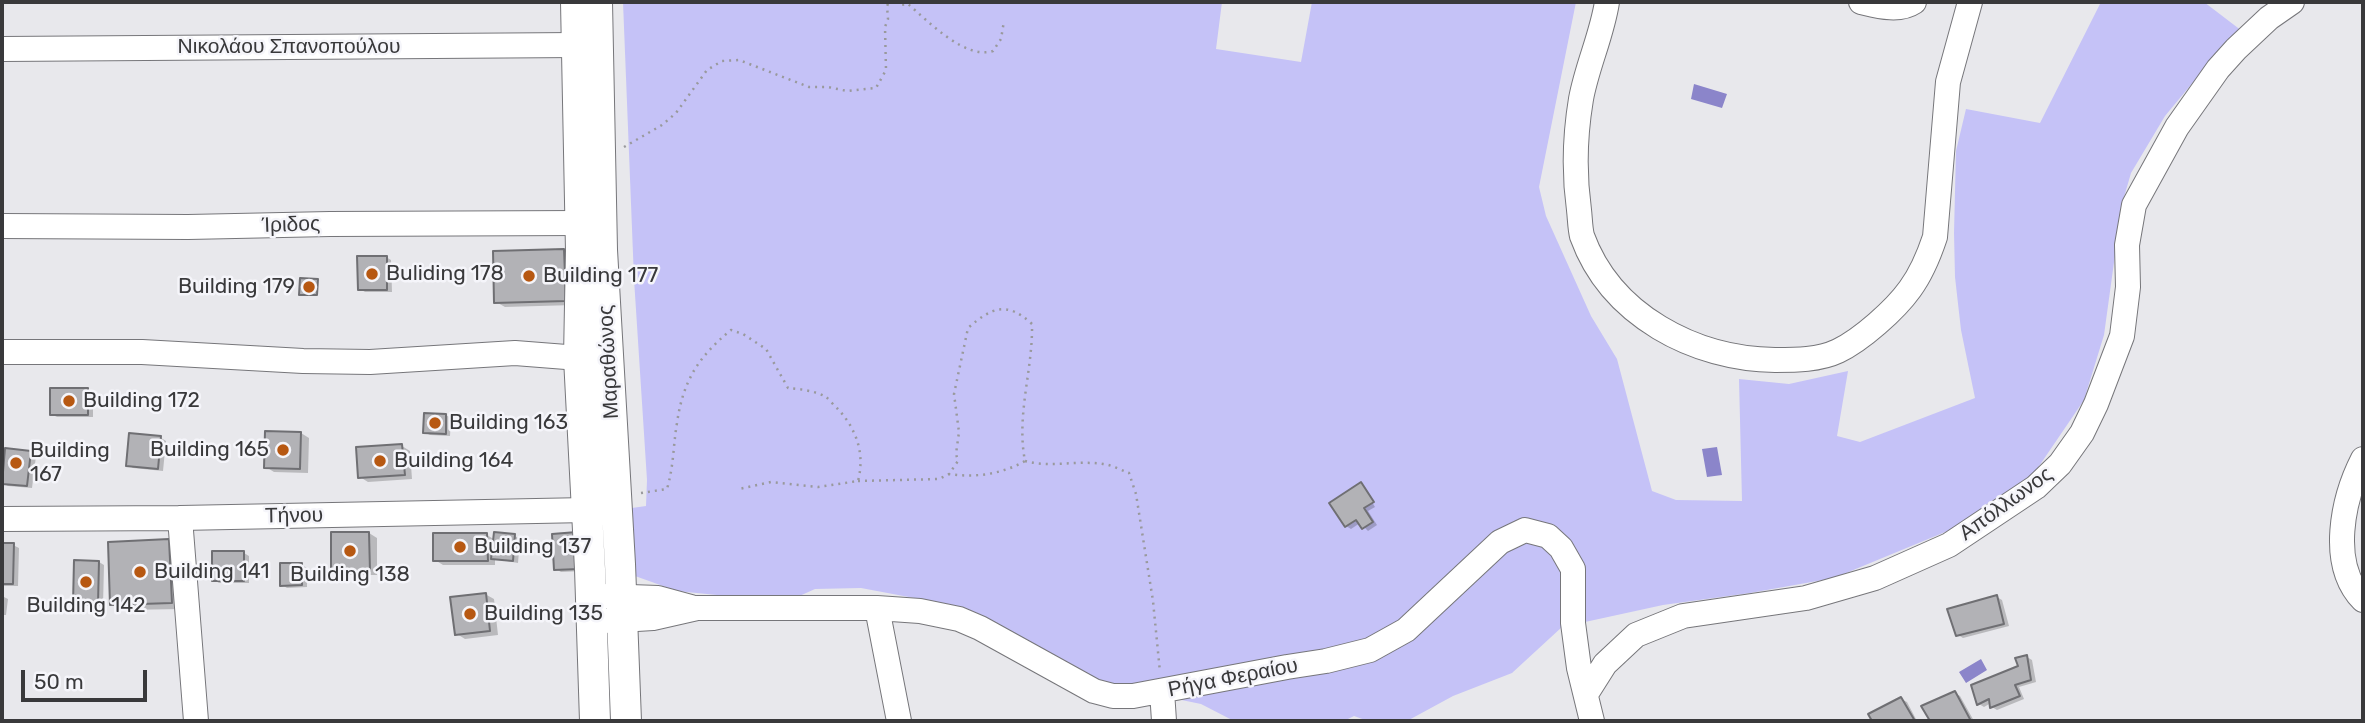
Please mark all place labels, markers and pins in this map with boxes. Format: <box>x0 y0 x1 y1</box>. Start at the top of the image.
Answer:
place label: Buliding 178 <box>386 261 504 287</box>
place label: Building 177 <box>543 263 658 289</box>
marker: Buliding 178 <box>364 266 380 282</box>
marker: Building 177 <box>521 268 537 284</box>
place label: Building 179 <box>178 274 295 300</box>
marker: Building 179 <box>301 279 317 295</box>
place label: Building 172 <box>83 388 200 414</box>
marker: Building 172 <box>61 393 77 409</box>
place label: Building 163 <box>449 410 568 436</box>
marker: Building 163 <box>427 415 443 431</box>
place label: Building 165 <box>150 437 269 463</box>
place label: Building 167 <box>30 438 110 488</box>
marker: Building 165 <box>275 442 291 458</box>
place label: Building 164 <box>394 448 514 474</box>
marker: Building 164 <box>372 453 388 469</box>
marker: Building 167 <box>8 455 24 471</box>
place label: Building 137 <box>474 534 591 560</box>
marker: Building 137 <box>452 539 468 555</box>
marker: Building 138 <box>342 543 358 559</box>
place label: Building 141 <box>154 559 269 585</box>
place label: Building 138 <box>290 562 410 588</box>
marker: Building 141 <box>132 564 148 580</box>
marker: Building 142 <box>78 574 94 590</box>
place label: Building 142 <box>26 593 146 619</box>
place label: Building 135 <box>484 601 603 627</box>
marker: Building 135 <box>462 606 478 622</box>

